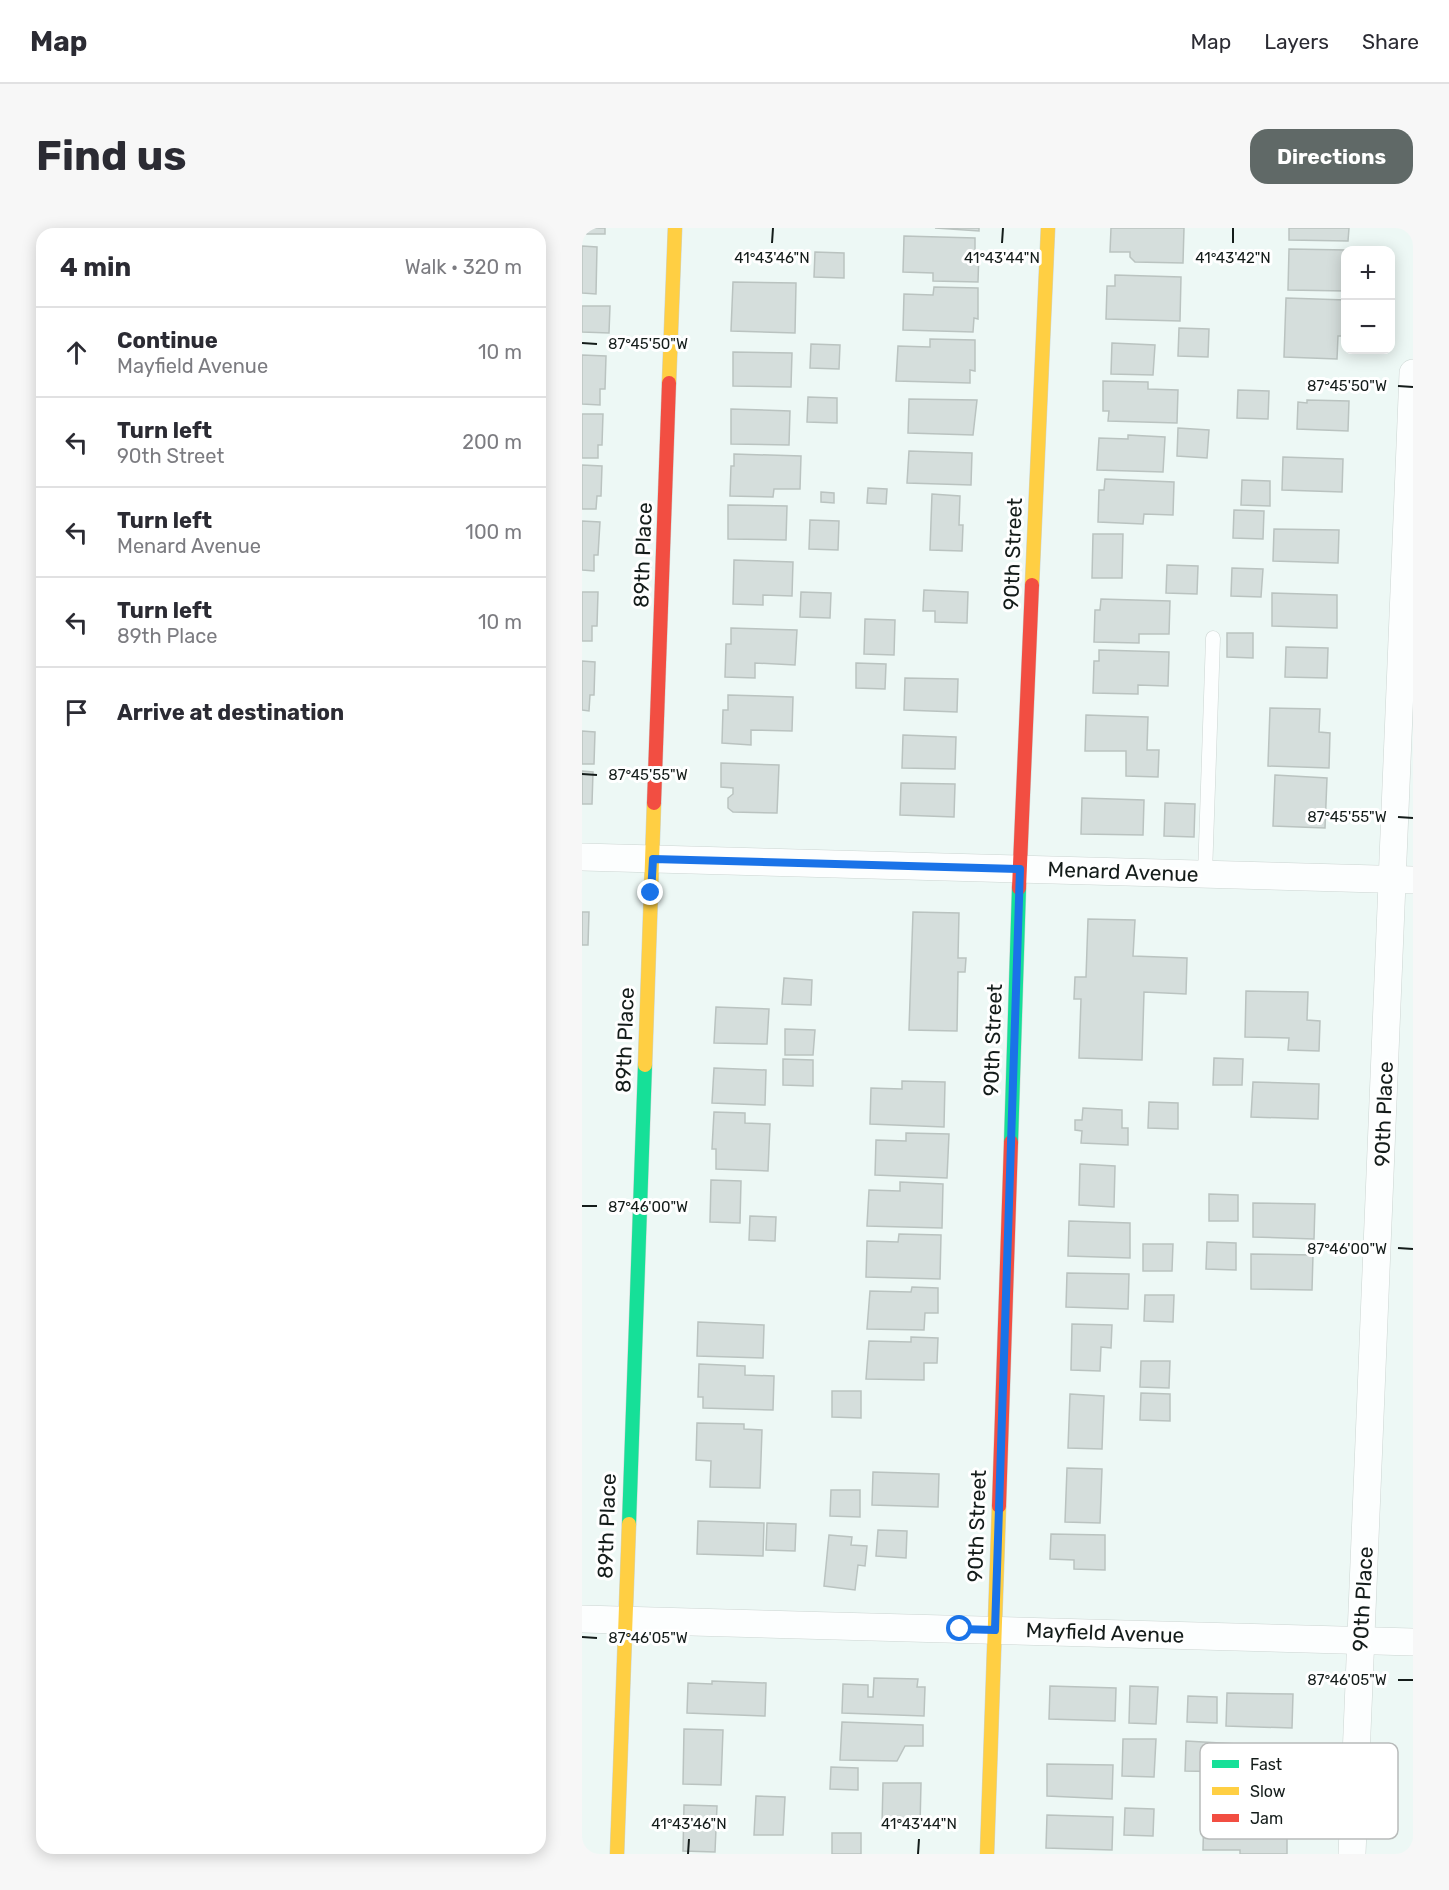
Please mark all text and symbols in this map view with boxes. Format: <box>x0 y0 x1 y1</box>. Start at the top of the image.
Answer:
text: Map <box>30 25 87 58</box>
text: Map <box>1190 29 1231 54</box>
text: Layers <box>1264 29 1329 54</box>
text: Share <box>1362 29 1419 54</box>
button: Directions <box>1250 129 1413 184</box>
text: Find us <box>36 131 187 181</box>
map controls <box>1341 246 1395 354</box>
button: + <box>1341 246 1395 300</box>
text: 41°43'46"N <box>734 249 810 267</box>
text: 41°43'44"N <box>964 249 1040 267</box>
text: 41°43'42"N <box>1195 249 1271 267</box>
text: 4 min <box>60 252 131 283</box>
text: Walk · 320 m <box>405 255 522 279</box>
button: − <box>1341 300 1395 354</box>
text: Continue <box>117 327 218 354</box>
text: 87°45'50"W <box>608 335 688 353</box>
icon: ahead <box>60 336 93 369</box>
text: 10 m <box>478 340 522 364</box>
text: Mayfield Avenue <box>117 354 268 378</box>
text: 87°45'50"W <box>1307 377 1387 395</box>
text: Turn left <box>117 417 212 444</box>
icon: left <box>60 426 93 459</box>
text: 200 m <box>462 430 522 454</box>
text: 90th Street <box>117 444 224 468</box>
street label: 90th Street <box>998 497 1027 611</box>
street label: 89th Place <box>628 502 657 608</box>
text: Turn left <box>117 507 212 534</box>
icon: left <box>60 516 93 549</box>
text: 100 m <box>465 520 522 544</box>
text: Menard Avenue <box>117 534 261 558</box>
text: Turn left <box>117 597 212 624</box>
icon: left <box>60 606 93 639</box>
text: 10 m <box>478 610 522 634</box>
text: 89th Place <box>117 624 217 648</box>
icon: arrive <box>60 696 93 729</box>
text: Arrive at destination <box>117 699 344 726</box>
text: 87°45'55"W <box>608 766 688 784</box>
text: 87°45'55"W <box>1307 808 1387 826</box>
street label: Menard Avenue <box>1047 856 1199 887</box>
route end <box>637 879 663 905</box>
street label: 90th Street <box>978 983 1007 1097</box>
street label: 89th Place <box>610 987 639 1093</box>
street label: 90th Place <box>1369 1061 1398 1167</box>
text: 87°46'00"W <box>608 1198 688 1216</box>
text: 87°46'00"W <box>1307 1240 1387 1258</box>
street label: 90th Street <box>962 1469 991 1583</box>
street label: 89th Place <box>592 1473 621 1579</box>
street label: 90th Place <box>1347 1546 1378 1652</box>
route start <box>946 1615 972 1641</box>
street label: Mayfield Avenue <box>1025 1617 1185 1648</box>
text: 87°46'05"W <box>608 1629 688 1647</box>
text: 87°46'05"W <box>1307 1671 1387 1689</box>
legend <box>1200 1743 1398 1839</box>
text: Fast <box>1250 1755 1282 1774</box>
text: Slow <box>1250 1782 1286 1801</box>
text: Jam <box>1250 1809 1283 1828</box>
text: 41°43'46"N <box>651 1815 727 1833</box>
text: 41°43'44"N <box>881 1815 957 1833</box>

